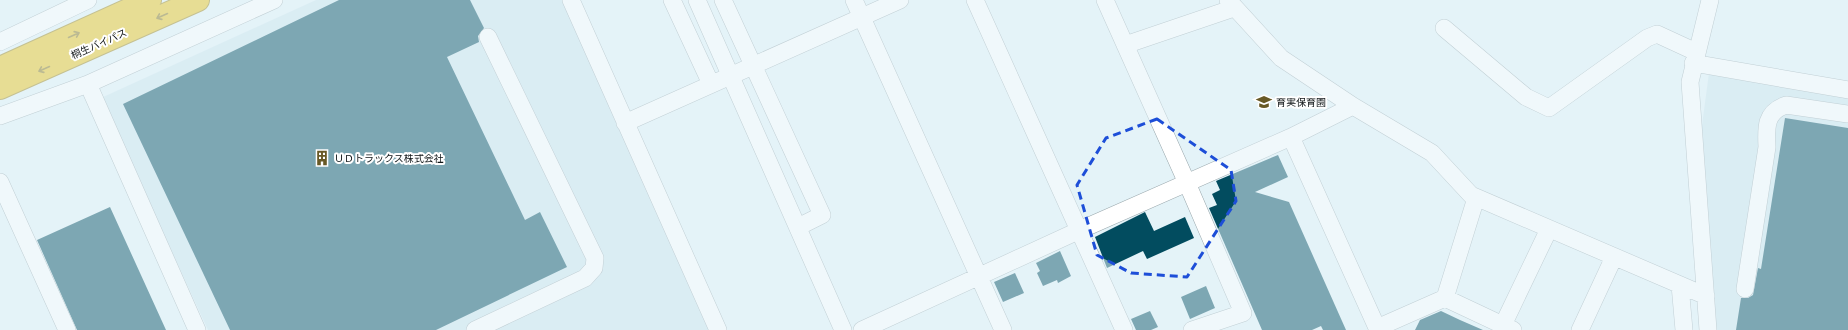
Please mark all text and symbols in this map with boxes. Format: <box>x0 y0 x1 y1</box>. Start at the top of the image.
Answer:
one-way arrow <box>157 13 169 20</box>
street label: 桐生バイパス <box>69 27 129 61</box>
one-way arrow <box>68 31 80 38</box>
one-way arrow <box>38 66 50 73</box>
school or university icon: 育実保育園 <box>1255 93 1273 111</box>
place label: 育実保育園 <box>1276 97 1326 108</box>
building icon: ＵＤトラックス株式会社 <box>313 149 331 167</box>
place label: ＵＤトラックス株式会社 <box>334 153 444 164</box>

